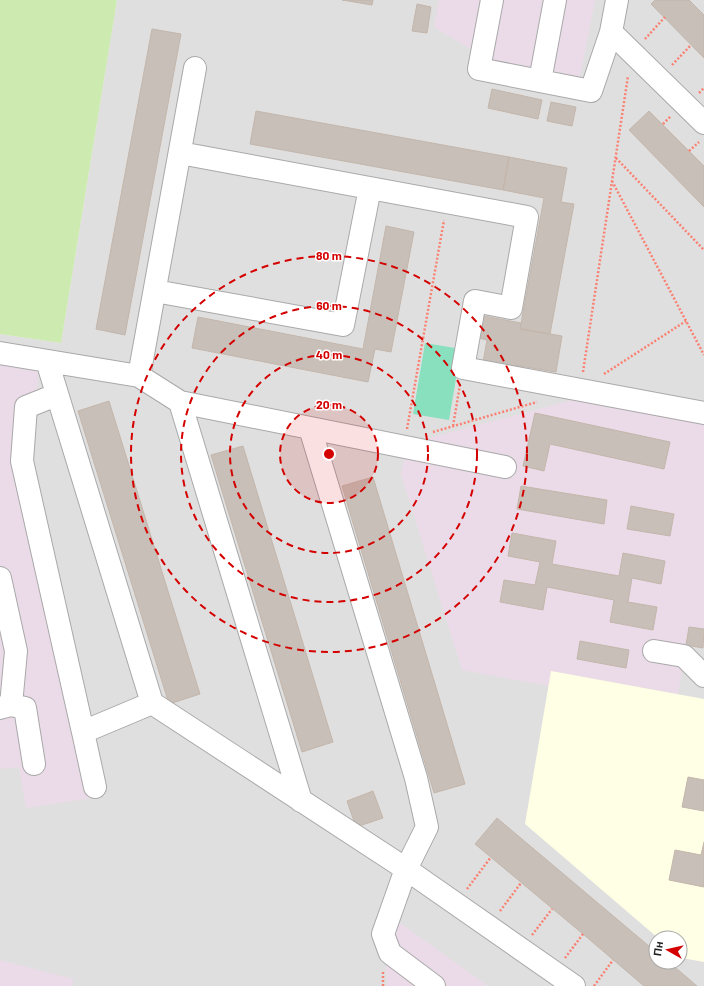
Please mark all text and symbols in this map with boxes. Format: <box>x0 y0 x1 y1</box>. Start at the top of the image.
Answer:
text: 80 m <box>316 248 342 262</box>
text: 60 m <box>316 298 342 312</box>
text: 40 m <box>316 347 342 361</box>
text: 20 m <box>316 397 342 411</box>
centre of rings <box>322 447 336 461</box>
north arrow <box>648 930 688 970</box>
text: Пн <box>650 940 665 957</box>

